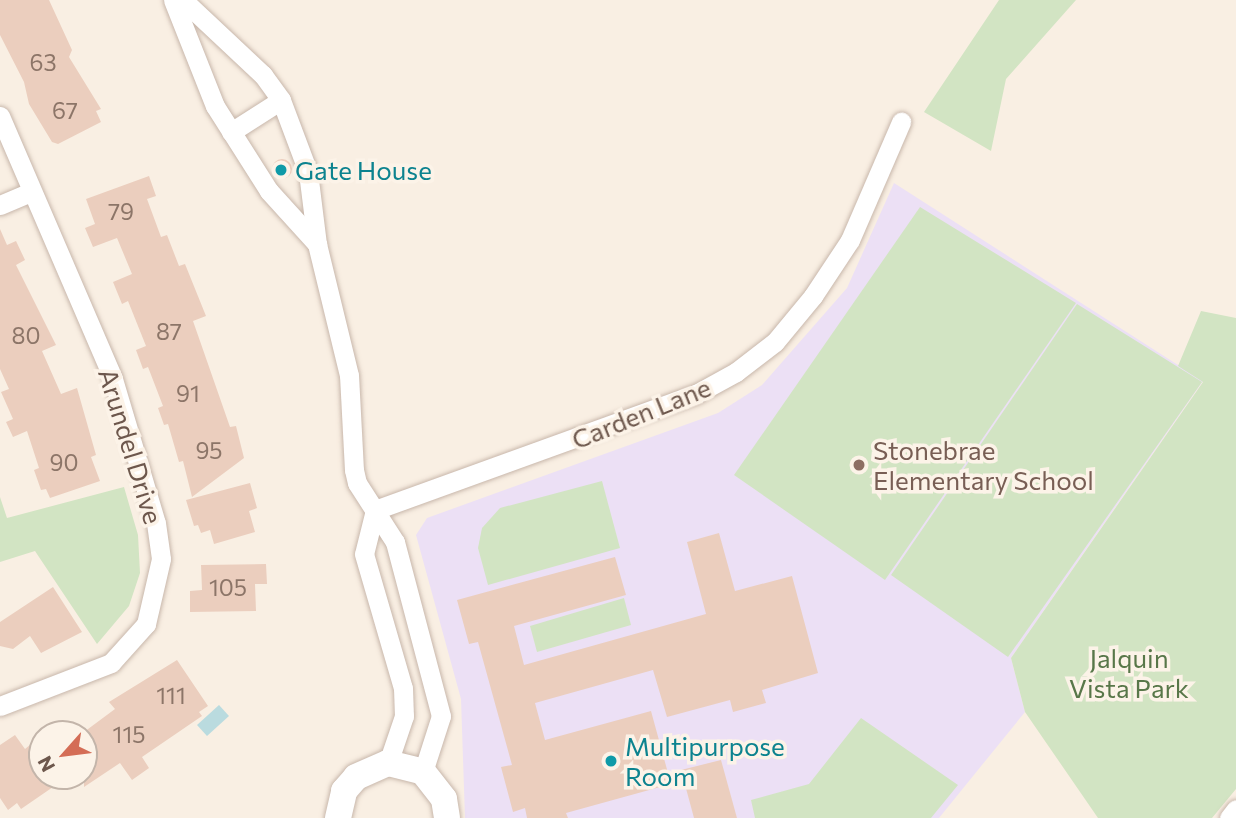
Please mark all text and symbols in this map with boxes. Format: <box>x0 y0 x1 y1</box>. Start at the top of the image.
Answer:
house number: 63 <box>29 48 57 76</box>
house number: 67 <box>52 96 78 124</box>
place label: Gate House <box>295 154 432 186</box>
marker: Gate House <box>273 162 289 178</box>
house number: 79 <box>108 197 134 225</box>
house number: 87 <box>156 317 182 345</box>
house number: 80 <box>12 321 40 349</box>
street label: Arundel Drive <box>93 365 169 527</box>
street label: Carden Lane <box>567 371 715 455</box>
house number: 91 <box>176 379 200 407</box>
place label: Stonebrae Elementary School <box>873 434 1094 496</box>
house number: 95 <box>195 436 223 464</box>
house number: 90 <box>50 448 78 476</box>
marker: Stonebrae Elementary School <box>851 457 867 473</box>
house number: 105 <box>209 573 247 601</box>
park label: Jalquin Vista Park <box>1069 642 1189 704</box>
house number: 111 <box>156 681 186 709</box>
north arrow <box>28 720 98 790</box>
house number: 115 <box>113 720 145 748</box>
place label: Multipurpose Room <box>625 730 785 792</box>
text: N <box>32 752 59 776</box>
marker: Multipurpose Room <box>603 753 619 769</box>

